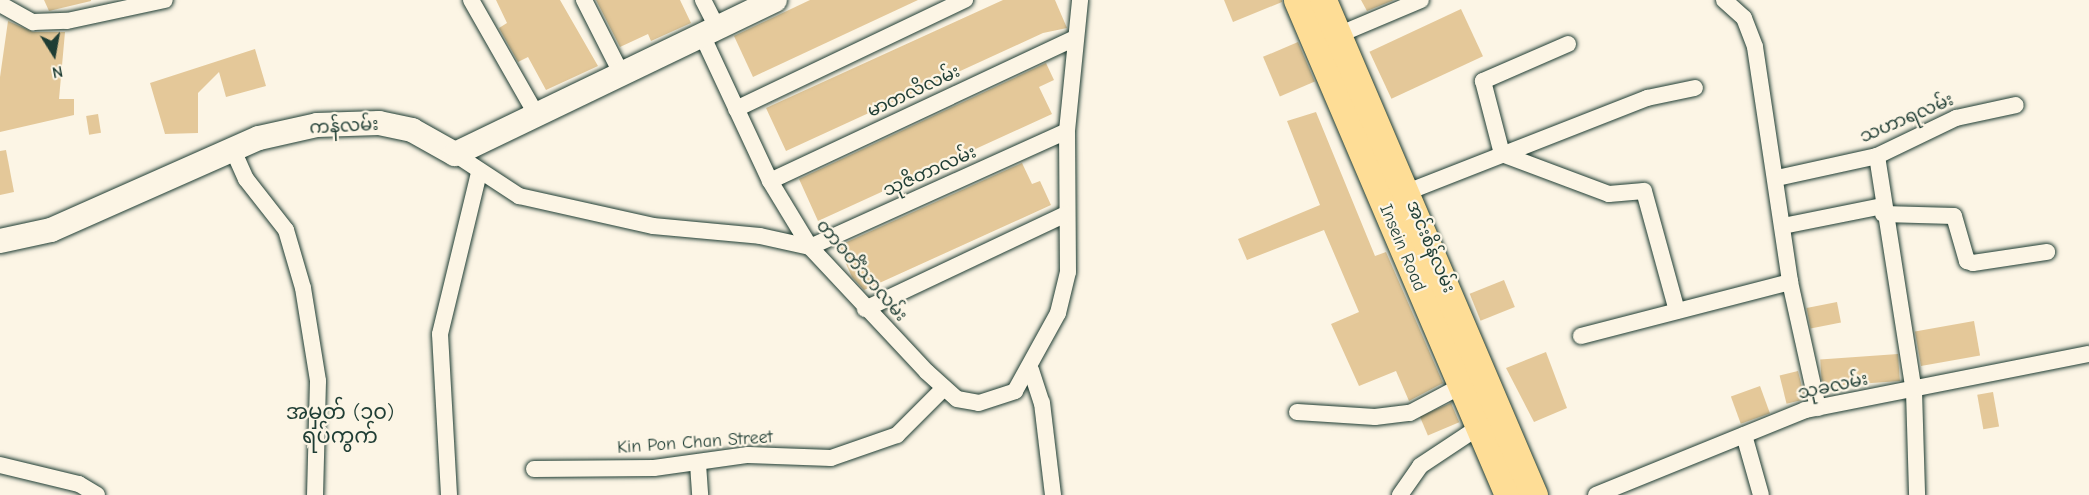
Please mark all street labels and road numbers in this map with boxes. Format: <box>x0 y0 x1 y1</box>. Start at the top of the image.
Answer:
street label: မာတလိလမ်း <box>864 61 964 123</box>
street label: သဟာရလမ်း <box>1857 90 1957 148</box>
street label: ကန်လမ်း <box>309 114 379 140</box>
street label: သုဇိတာလမ်း <box>880 142 980 202</box>
street label: အင်းစိန်လမ်း <box>1401 198 1459 296</box>
street label: Insein Road <box>1374 201 1430 295</box>
street label: တာဝတိံသာလမ်း <box>811 216 911 326</box>
street label: သုခလမ်း <box>1796 369 1870 405</box>
street label: Kin Pon Chan Street <box>616 427 774 459</box>

